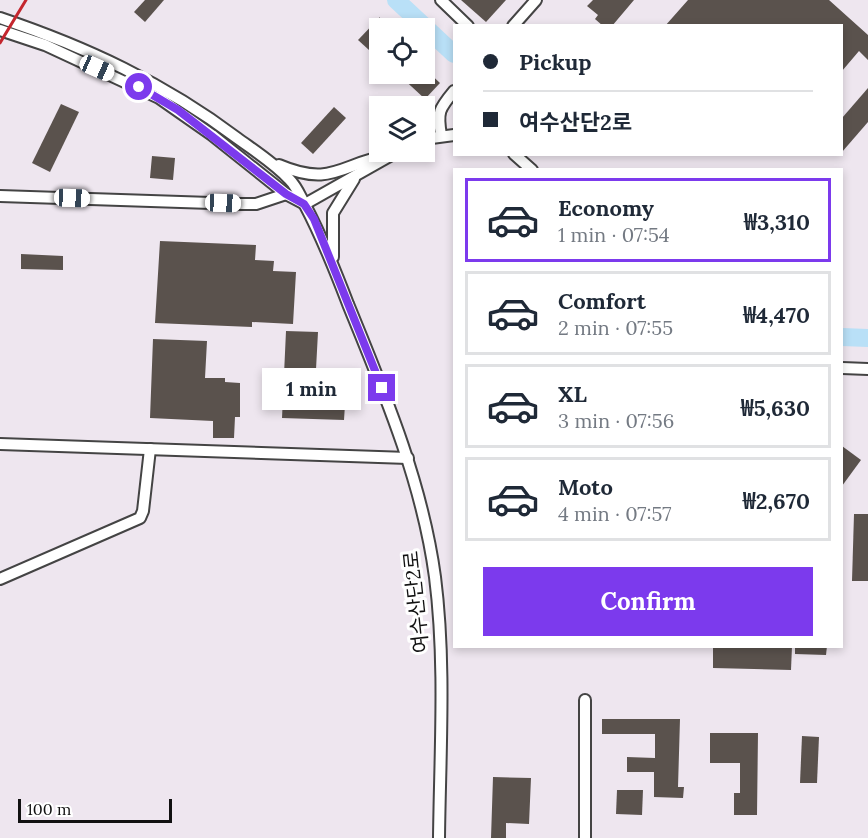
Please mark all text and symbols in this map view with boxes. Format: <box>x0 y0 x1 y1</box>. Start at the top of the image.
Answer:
map controls <box>369 18 435 162</box>
button: locate <box>369 18 435 84</box>
text: Pickup <box>519 48 592 76</box>
car <box>77 52 117 84</box>
route start <box>125 73 152 100</box>
button: layers <box>369 96 435 162</box>
text: 여수산단2로 <box>519 108 632 136</box>
car <box>54 188 90 208</box>
car <box>205 193 241 213</box>
icon: car <box>486 193 540 247</box>
text: Economy <box>558 194 654 222</box>
text: ₩3,310 <box>744 208 810 236</box>
text: 1 min · 07:54 <box>558 222 670 247</box>
icon: car <box>486 286 540 340</box>
text: Comfort <box>558 287 646 315</box>
text: ₩4,470 <box>743 301 810 329</box>
text: 2 min · 07:55 <box>558 315 673 340</box>
callout: 1 min <box>262 367 361 409</box>
route end <box>368 374 395 401</box>
text: 1 min <box>286 376 337 401</box>
icon: car <box>486 379 540 433</box>
text: XL <box>558 380 587 408</box>
text: ₩5,630 <box>741 394 810 422</box>
text: 3 min · 07:56 <box>558 408 674 433</box>
icon: car <box>486 472 540 526</box>
text: Moto <box>558 473 613 501</box>
text: ₩2,670 <box>743 487 810 515</box>
text: 4 min · 07:57 <box>558 501 672 526</box>
street label: 여수산단2로 <box>398 550 433 654</box>
button: Confirm <box>483 567 813 636</box>
scale bar <box>18 796 172 824</box>
text: 100 m <box>27 799 71 819</box>

